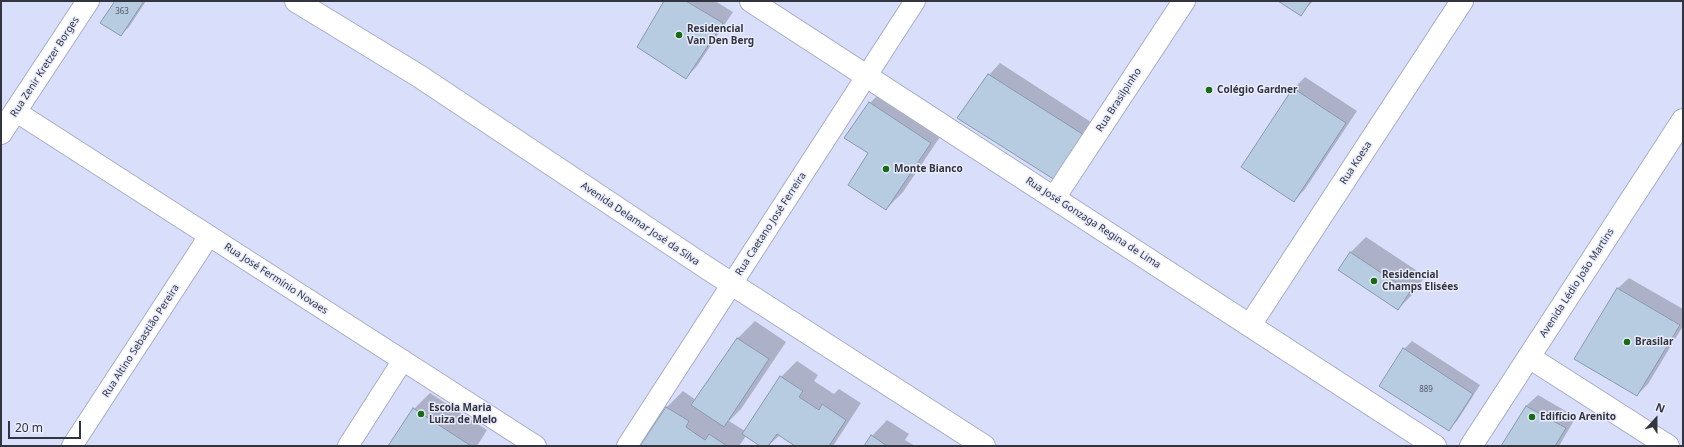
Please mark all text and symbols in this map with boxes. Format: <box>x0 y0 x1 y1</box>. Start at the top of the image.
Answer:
house number: 363 <box>115 7 129 17</box>
street label: Rua Zenir Kretzer Borges <box>8 15 82 119</box>
place label: Residencial Van Den Berg <box>687 23 754 46</box>
marker: Residencial Van Den Berg <box>674 30 684 40</box>
street label: Rua Brasilpinho <box>1094 66 1144 134</box>
place label: Colégio Gardner <box>1217 84 1298 96</box>
marker: Colégio Gardner <box>1204 85 1214 95</box>
street label: Rua Koesa <box>1338 139 1374 187</box>
place label: Monte Bianco <box>894 163 963 175</box>
marker: Monte Bianco <box>881 164 891 174</box>
street label: Rua Caetano José Ferreira <box>733 170 809 278</box>
street label: Rua José Gonzaga Regina de Lima <box>1023 175 1163 271</box>
street label: Avenida Delamar José da Silva <box>578 180 702 268</box>
street label: Avenida Lédio João Martins <box>1537 226 1617 340</box>
street label: Rua José Fermínio Novaes <box>222 241 330 317</box>
place label: Residencial Champs Elisées <box>1382 269 1458 292</box>
marker: Residencial Champs Elisées <box>1369 276 1379 286</box>
street label: Rua Altino Sebastião Pereira <box>100 282 182 400</box>
place label: Brasilar <box>1635 336 1673 348</box>
marker: Brasilar <box>1622 337 1632 347</box>
house number: 889 <box>1419 385 1433 395</box>
north arrow <box>1636 399 1676 439</box>
text: N <box>1654 399 1667 416</box>
place label: Escola Maria Luiza de Melo <box>429 402 497 426</box>
marker: Escola Maria Luiza de Melo <box>416 409 426 419</box>
place label: Edifício Arenito <box>1540 411 1616 423</box>
marker: Edifício Arenito <box>1527 412 1537 422</box>
scale bar <box>10 413 83 439</box>
text: 20 m <box>15 419 43 436</box>

